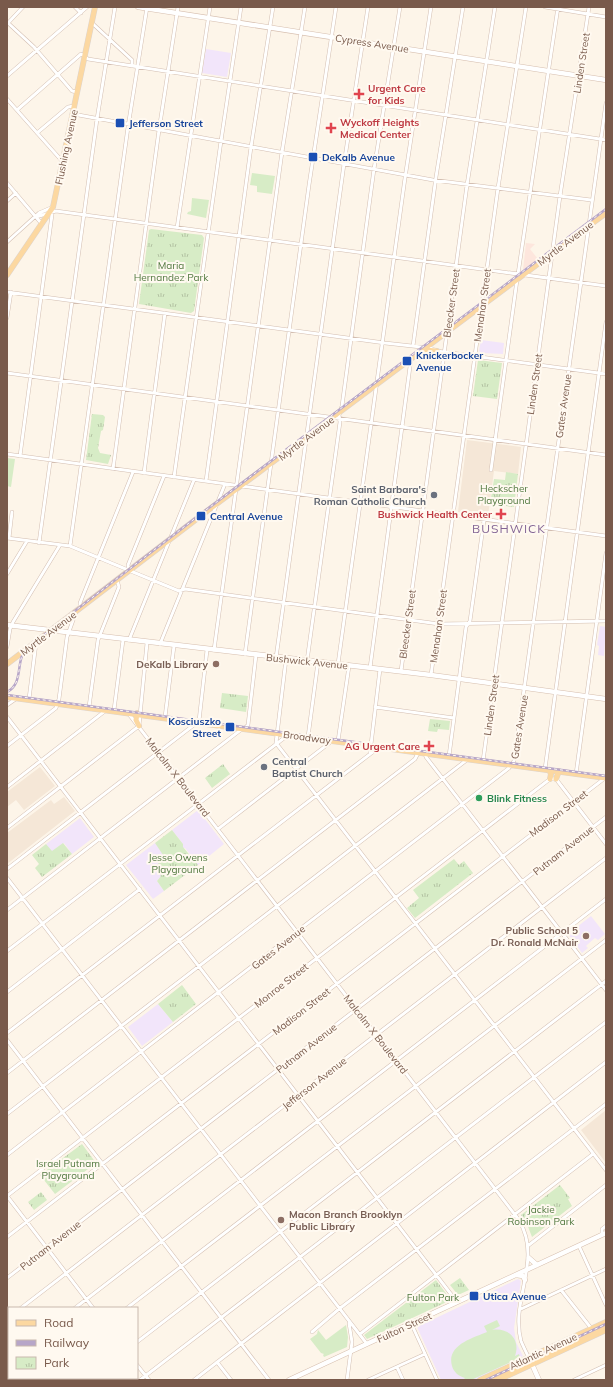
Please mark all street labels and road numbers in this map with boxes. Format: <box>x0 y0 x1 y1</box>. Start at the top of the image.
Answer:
street label: Cypress Avenue <box>334 31 410 56</box>
street label: Linden Street <box>570 31 593 94</box>
street label: Flushing Avenue <box>52 108 81 186</box>
street label: Myrtle Avenue <box>535 218 596 269</box>
street label: Bleecker Street <box>440 267 463 338</box>
street label: Menahan Street <box>471 267 494 343</box>
street label: Linden Street <box>524 352 545 415</box>
street label: Gates Avenue <box>553 373 574 439</box>
street label: Myrtle Avenue <box>276 413 337 464</box>
street label: Bleecker Street <box>396 588 419 659</box>
street label: Menahan Street <box>427 588 450 664</box>
street label: Myrtle Avenue <box>18 608 79 659</box>
street label: Bushwick Avenue <box>266 651 348 672</box>
street label: Linden Street <box>481 673 502 736</box>
street label: Gates Avenue <box>508 694 531 760</box>
street label: Broadway <box>282 728 332 747</box>
street label: Malcolm X Boulevard <box>143 735 213 820</box>
street label: Madison Street <box>527 787 590 840</box>
street label: Putnam Avenue <box>530 823 596 878</box>
street label: Gates Avenue <box>249 922 308 972</box>
street label: Monroe Street <box>252 960 311 1011</box>
street label: Madison Street <box>270 984 333 1038</box>
street label: Malcolm X Boulevard <box>341 992 411 1077</box>
street label: Putnam Avenue <box>273 1021 339 1076</box>
street label: Jefferson Avenue <box>279 1054 349 1113</box>
street label: Putnam Avenue <box>17 1218 83 1273</box>
street label: Fulton Street <box>375 1309 434 1346</box>
street label: Atlantic Avenue <box>507 1330 579 1373</box>

